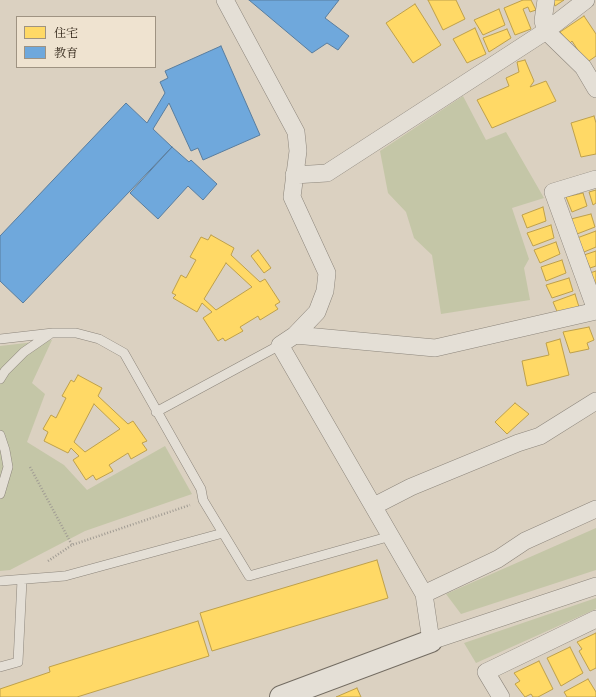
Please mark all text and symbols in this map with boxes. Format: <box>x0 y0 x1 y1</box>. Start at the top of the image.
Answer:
legend <box>16 16 156 68</box>
text: 住宅 <box>54 28 78 40</box>
text: 教育 <box>54 48 78 60</box>

